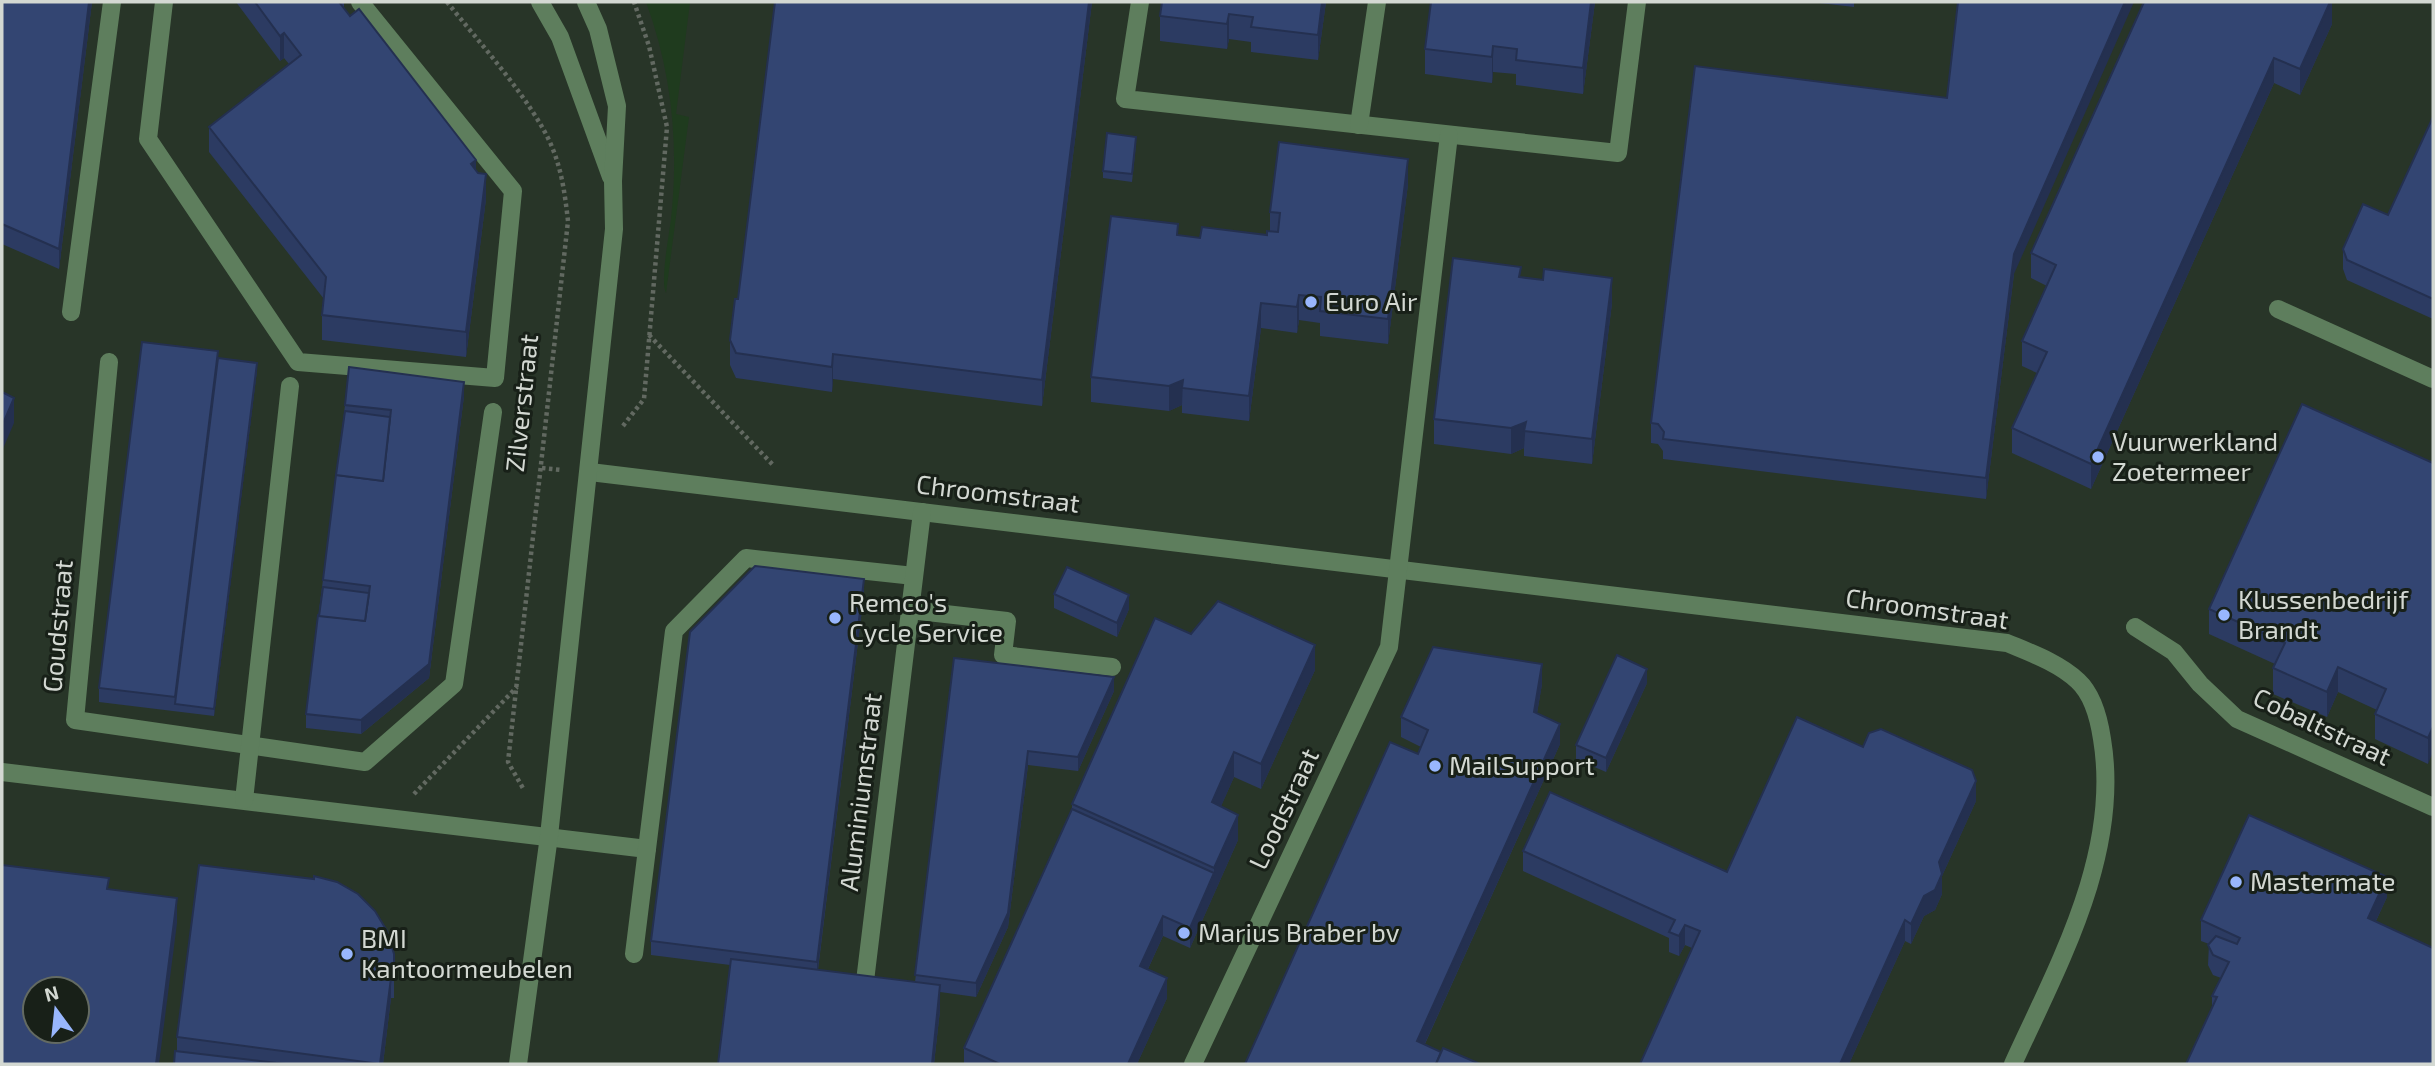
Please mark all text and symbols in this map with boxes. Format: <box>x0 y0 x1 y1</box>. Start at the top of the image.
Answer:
place label: Euro Air <box>1325 285 1417 316</box>
marker: Euro Air <box>1303 294 1319 310</box>
street label: Zilverstraat <box>498 332 543 473</box>
place label: Vuurwerkland Zoetermeer <box>2112 425 2278 486</box>
marker: Vuurwerkland Zoetermeer <box>2090 449 2106 465</box>
street label: Chroomstraat <box>915 467 1082 518</box>
street label: Goudstraat <box>35 558 78 693</box>
street label: Chroomstraat <box>1844 581 2011 634</box>
place label: Klussenbedrijf Brandt <box>2238 583 2409 644</box>
place label: Remco's Cycle Service <box>849 586 1003 647</box>
marker: Klussenbedrijf Brandt <box>2216 607 2232 623</box>
marker: Remco's Cycle Service <box>827 610 843 626</box>
street label: Cobaltstraat <box>2249 680 2396 771</box>
street label: Aluminiumstraat <box>832 691 887 893</box>
street label: Loodstraat <box>1241 743 1324 874</box>
place label: MailSupport <box>1449 749 1595 780</box>
marker: MailSupport <box>1427 758 1443 774</box>
place label: Mastermate <box>2250 865 2396 896</box>
marker: Mastermate <box>2228 874 2244 890</box>
place label: Marius Braber bv <box>1198 916 1400 947</box>
place label: BMI Kantoormeubelen <box>361 922 573 983</box>
marker: Marius Braber bv <box>1176 925 1192 941</box>
marker: BMI Kantoormeubelen <box>339 946 355 962</box>
north arrow <box>21 975 91 1045</box>
text: N <box>42 980 61 1006</box>

